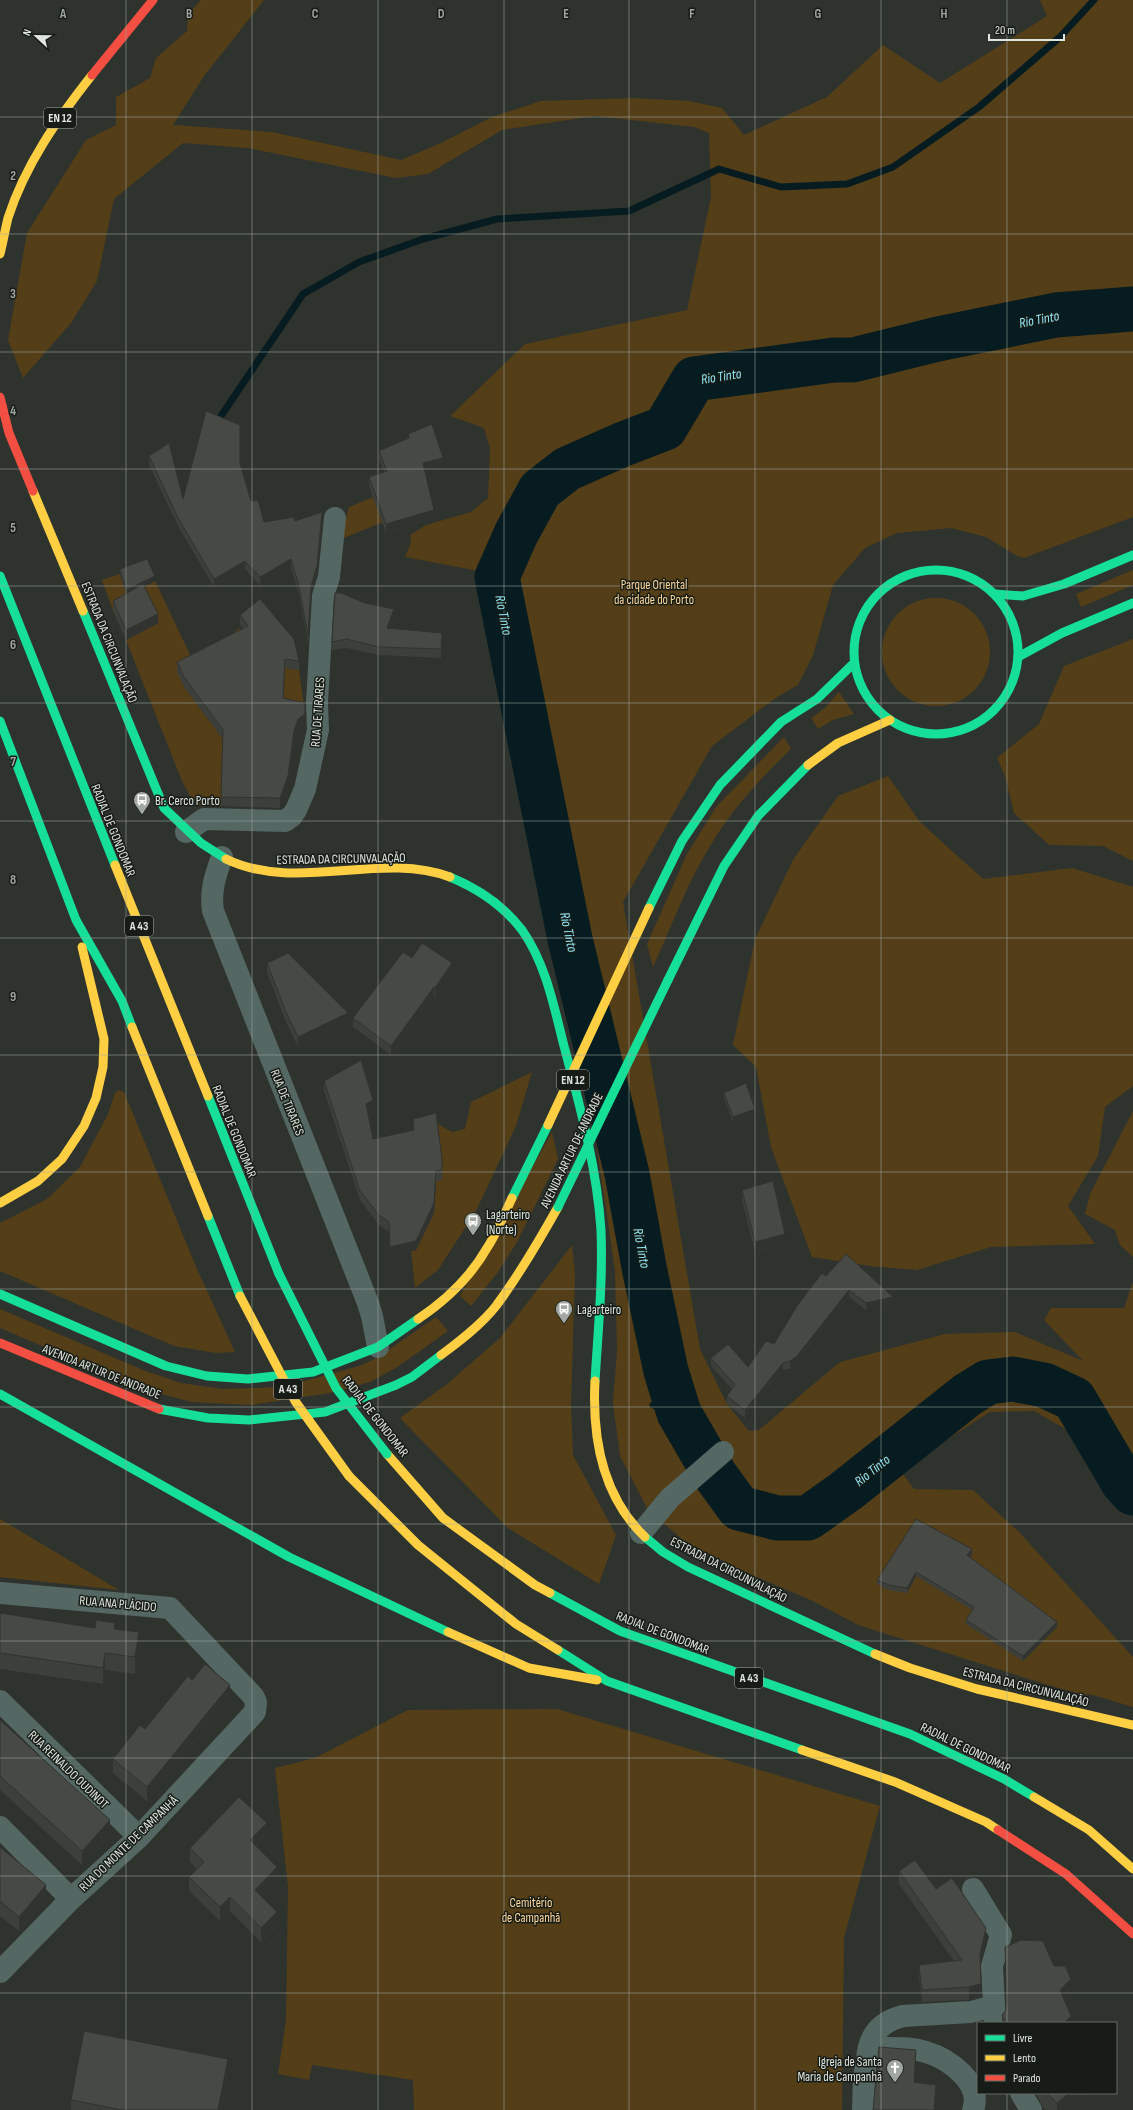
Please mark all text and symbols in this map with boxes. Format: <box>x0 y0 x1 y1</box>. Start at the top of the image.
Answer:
text: A <box>59 6 67 22</box>
text: B <box>186 6 192 22</box>
text: C <box>312 6 319 22</box>
text: D <box>438 6 445 22</box>
text: E <box>563 6 569 22</box>
text: F <box>689 6 695 22</box>
text: G <box>815 6 822 22</box>
text: H <box>941 6 948 22</box>
north arrow <box>16 16 56 56</box>
scale bar <box>989 16 1064 42</box>
text: 20 m <box>995 23 1015 38</box>
text: N <box>20 27 34 38</box>
road number: EN 12 <box>44 108 76 128</box>
text: 2 <box>10 168 16 184</box>
text: 3 <box>10 286 16 302</box>
water label: Rio Tinto <box>1018 307 1061 332</box>
water label: Rio Tinto <box>700 365 743 388</box>
text: 4 <box>10 403 16 419</box>
text: 5 <box>10 520 16 536</box>
park label: Parque Oriental da cidade do Porto <box>614 577 694 608</box>
street label: ESTRADA DA CIRCUNVALAÇÃO <box>77 580 141 705</box>
water label: Rio Tinto <box>491 594 516 637</box>
text: 6 <box>10 637 16 653</box>
street label: RUA DE TIRARES <box>308 676 328 748</box>
text: 7 <box>10 754 16 770</box>
street label: RADIAL DE GONDOMAR <box>87 782 139 879</box>
bus stop icon: Br. Cerco Porto <box>132 790 152 815</box>
place label: Br. Cerco Porto <box>155 793 220 809</box>
street label: ESTRADA DA CIRCUNVALAÇÃO <box>276 850 406 868</box>
text: 8 <box>10 872 16 888</box>
water label: Rio Tinto <box>556 910 581 954</box>
road number: A 43 <box>125 916 153 936</box>
text: 9 <box>10 989 16 1005</box>
street label: RUA DE TIRARES <box>267 1067 308 1138</box>
road number: EN 12 <box>557 1070 589 1090</box>
street label: RADIAL DE GONDOMAR <box>208 1083 260 1180</box>
street label: AVENIDA ARTUR DE ANDRADE <box>537 1090 607 1212</box>
place label: Lagarteiro (Norte) <box>486 1207 530 1238</box>
bus stop icon: Lagarteiro (Norte) <box>463 1211 483 1236</box>
water label: Rio Tinto <box>629 1227 654 1270</box>
bus stop icon: Lagarteiro <box>554 1299 574 1324</box>
place label: Lagarteiro <box>577 1302 621 1318</box>
street label: AVENIDA ARTUR DE ANDRADE <box>39 1340 163 1403</box>
street label: RADIAL DE GONDOMAR <box>339 1373 412 1460</box>
road number: A 43 <box>274 1379 302 1399</box>
water label: Rio Tinto <box>851 1451 894 1490</box>
street label: ESTRADA DA CIRCUNVALAÇÃO <box>667 1533 790 1606</box>
street label: RUA ANA PLÁCIDO <box>79 1593 157 1615</box>
street label: RADIAL DE GONDOMAR <box>614 1608 711 1658</box>
street label: ESTRADA DA CIRCUNVALAÇÃO <box>961 1664 1090 1710</box>
road number: A 43 <box>735 1668 763 1688</box>
street label: RADIAL DE GONDOMAR <box>918 1719 1013 1777</box>
street label: RUA REINALDO OUDINOT <box>25 1727 112 1812</box>
street label: RUA DO MONTE DE CAMPANHÃ <box>76 1792 182 1895</box>
park label: Cemitério de Campanhã <box>502 1895 560 1926</box>
legend <box>977 2022 1117 2094</box>
text: Livre <box>1013 2031 1033 2046</box>
text: Lento <box>1013 2051 1036 2066</box>
place label: Igreja de Santa Maria de Campanhã <box>797 2054 882 2085</box>
church icon: Igreja de Santa Maria de Campanhã <box>885 2058 905 2083</box>
text: Parado <box>1013 2071 1040 2086</box>

